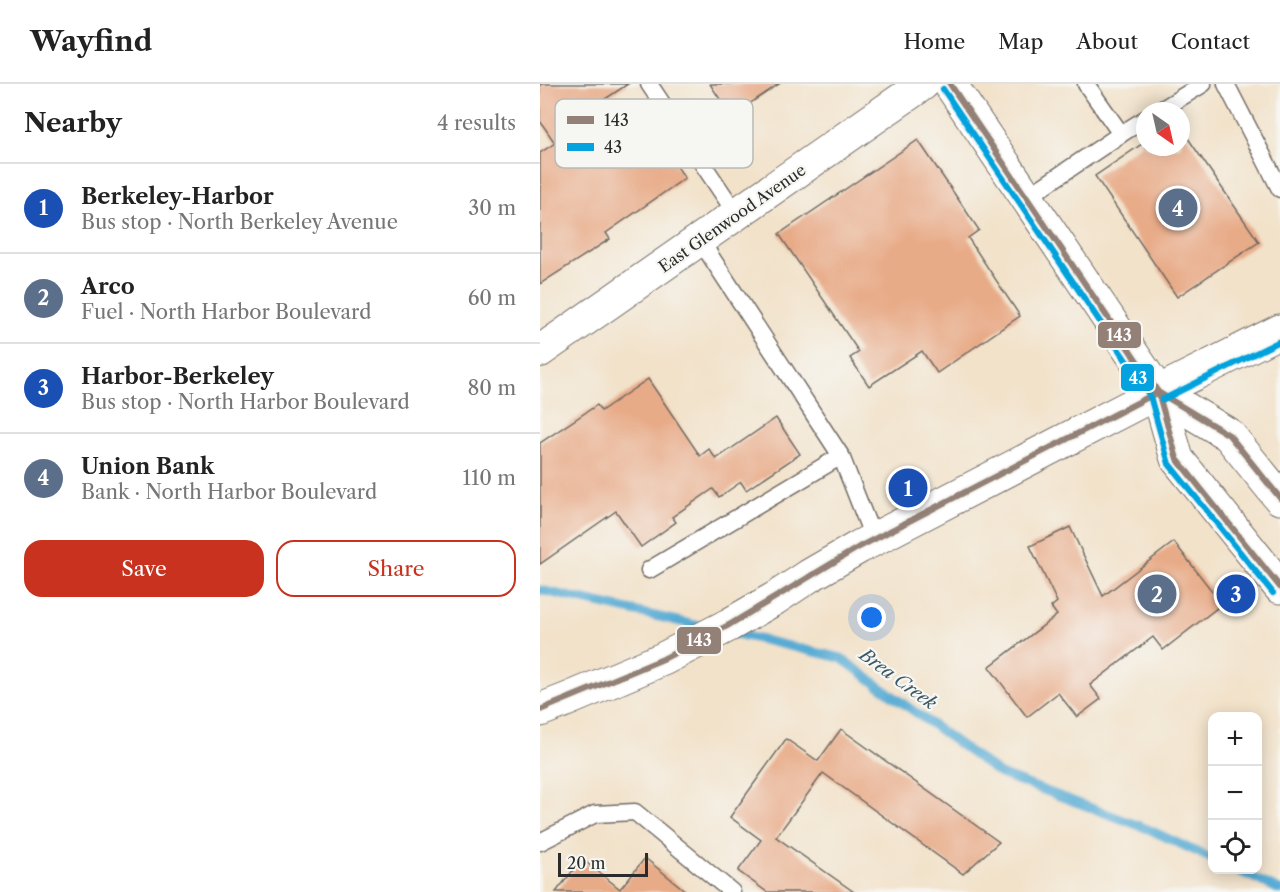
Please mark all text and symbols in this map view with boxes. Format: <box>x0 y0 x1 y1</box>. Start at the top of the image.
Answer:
text: Wayfind <box>30 24 152 58</box>
text: Home <box>904 29 965 54</box>
text: Map <box>998 29 1043 54</box>
text: About <box>1076 29 1138 54</box>
text: Contact <box>1171 29 1250 54</box>
legend <box>555 99 753 168</box>
north arrow <box>1136 102 1190 156</box>
text: Nearby <box>24 107 122 139</box>
text: 143 <box>604 110 629 130</box>
text: 4 results <box>437 111 516 135</box>
text: 43 <box>604 137 622 157</box>
street label: East Glenwood Avenue <box>655 160 809 276</box>
text: Berkeley-Harbor <box>81 183 274 210</box>
pin: 4 <box>1158 186 1198 230</box>
text: 1 <box>39 196 48 220</box>
text: 30 m <box>468 196 516 220</box>
text: Bus stop · North Berkeley Avenue <box>81 210 398 234</box>
text: Arco <box>81 273 135 300</box>
text: 2 <box>38 286 49 310</box>
text: 60 m <box>468 286 516 310</box>
text: Fuel · North Harbor Boulevard <box>81 300 371 324</box>
line badge: 143 <box>1097 321 1142 349</box>
text: 143 <box>1106 325 1132 345</box>
text: Harbor-Berkeley <box>81 363 274 390</box>
line badge: 43 <box>1120 363 1155 392</box>
text: 43 <box>1129 368 1147 388</box>
text: 3 <box>38 376 49 400</box>
text: 80 m <box>468 376 516 400</box>
text: Bus stop · North Harbor Boulevard <box>81 390 410 414</box>
text: Union Bank <box>81 453 214 480</box>
text: 4 <box>38 466 49 490</box>
text: 110 m <box>463 466 516 490</box>
pin: 1 <box>888 466 928 510</box>
text: Bank · North Harbor Boulevard <box>81 480 377 504</box>
button: Save <box>24 540 264 597</box>
button: Share <box>276 540 516 597</box>
pin: 2 <box>1138 572 1176 616</box>
pin: 3 <box>1216 572 1256 616</box>
your location <box>857 603 886 632</box>
line badge: 143 <box>676 626 722 655</box>
text: 143 <box>686 630 712 650</box>
water label: Brea Creek <box>854 643 941 715</box>
map controls <box>1208 712 1262 874</box>
button: + <box>1208 712 1262 766</box>
button: − <box>1208 766 1262 820</box>
button: locate <box>1208 820 1262 874</box>
scale bar <box>558 850 648 878</box>
text: 20 m <box>567 853 606 873</box>

